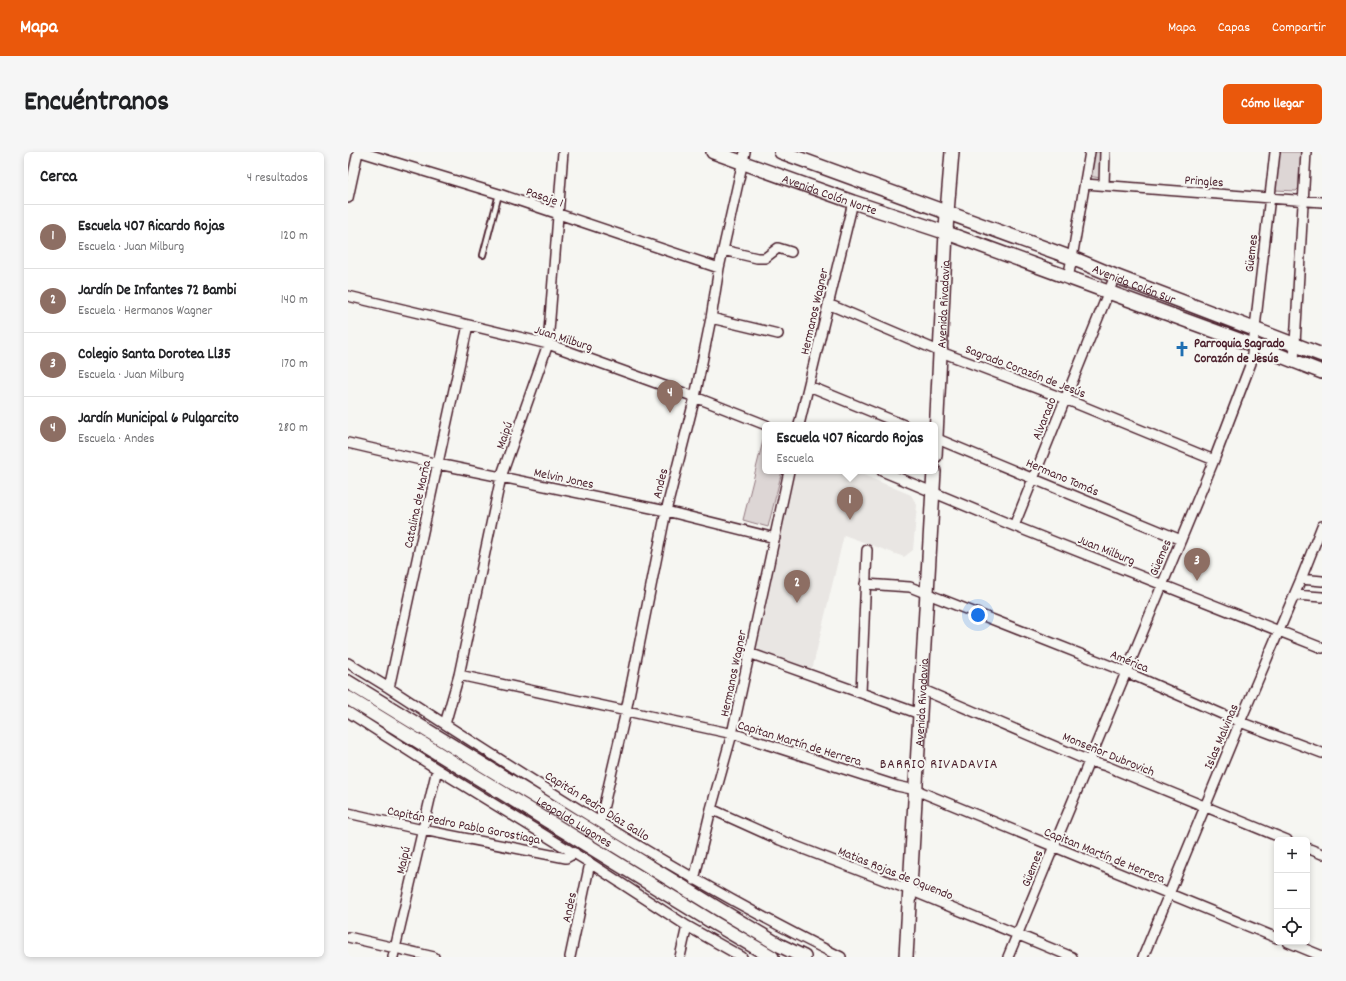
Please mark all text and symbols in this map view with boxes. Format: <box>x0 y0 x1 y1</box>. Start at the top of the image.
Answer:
text: Mapa <box>20 15 58 42</box>
text: Mapa <box>1168 18 1196 38</box>
text: Capas <box>1218 18 1250 38</box>
text: Compartir <box>1272 18 1326 38</box>
text: Encuéntranos <box>24 84 169 124</box>
button: Cómo llegar <box>1223 84 1322 124</box>
text: Cerca <box>40 166 77 190</box>
text: 4 resultados <box>247 169 308 188</box>
street label: Avenida Colón Norte <box>779 170 879 221</box>
street label: Pringles <box>1184 172 1224 193</box>
street label: Pasaje 1 <box>523 183 565 214</box>
text: Escuela 407 Ricardo Rojas <box>78 216 225 238</box>
text: 1 <box>52 227 54 246</box>
text: 120 m <box>280 227 308 246</box>
street label: Güemes <box>1241 233 1264 273</box>
text: Escuela · Juan Milburg <box>78 238 184 257</box>
street label: Avenida Rivadavia <box>933 259 957 349</box>
street label: Avenida Colón Sur <box>1089 261 1178 310</box>
street label: Hermanos Wagner <box>796 266 835 357</box>
text: Jardín De Infantes 72 Bambi <box>78 280 236 302</box>
text: 2 <box>50 291 56 310</box>
text: 140 m <box>281 291 308 310</box>
text: Escuela · Hermanos Wagner <box>78 302 212 321</box>
street label: Juan Milburg <box>532 321 595 358</box>
place label: Parroquia Sagrado Corazón de Jesús <box>1194 335 1285 369</box>
church icon: Parroquia Sagrado Corazón de Jesús <box>1173 340 1191 358</box>
street label: Sagrado Corazón de Jesús <box>962 341 1088 404</box>
text: Colegio Santa Dorotea Ll35 <box>78 344 231 366</box>
text: 3 <box>50 355 56 374</box>
text: 170 m <box>281 355 308 374</box>
text: Escuela · Juan Milburg <box>78 366 184 385</box>
pin: 4 <box>657 380 683 413</box>
street label: Alvarado <box>1028 395 1063 443</box>
text: Jardín Municipal 6 Pulgarcito <box>78 408 239 430</box>
text: 4 <box>50 419 56 438</box>
text: 280 m <box>278 419 308 438</box>
street label: Maipú <box>492 420 519 452</box>
popup <box>762 422 938 474</box>
text: Escuela 407 Ricardo Rojas <box>777 428 923 450</box>
text: Escuela · Andes <box>78 430 154 449</box>
text: Escuela <box>777 450 814 469</box>
street label: Hermano Tomás <box>1023 454 1101 502</box>
street label: Catalina de Marña <box>400 458 437 550</box>
street label: Melvin Jones <box>532 464 595 495</box>
street label: Andes <box>649 467 674 501</box>
pin: 1 <box>837 487 863 520</box>
street label: Juan Milburg <box>1075 531 1138 572</box>
street label: Güemes <box>1145 537 1177 579</box>
pin: 3 <box>1184 548 1210 581</box>
pin: 2 <box>784 570 810 603</box>
your location <box>968 605 988 625</box>
street label: Hermanos Wagner <box>716 628 753 719</box>
street label: América <box>1107 646 1152 679</box>
street label: Avenida Rivadavia <box>911 657 935 747</box>
street label: Islas Malvinas <box>1200 701 1245 773</box>
street label: Capitan Martín de Herrera <box>735 716 865 773</box>
street label: Monseñor Dubrovich <box>1059 728 1157 782</box>
district label: BARRIO RIVADAVIA <box>880 755 998 775</box>
street label: Capitán Pedro Díaz Gallo <box>541 767 653 847</box>
street label: Leopoldo Lugones <box>532 792 615 854</box>
street label: Capitán Pedro Pablo Gorostiaga <box>385 802 543 851</box>
street label: Capitan Martín de Herrera <box>1041 823 1168 890</box>
map controls <box>1274 837 1310 945</box>
button: + <box>1274 837 1310 873</box>
street label: Matias Rojas de Oquendo <box>835 843 956 906</box>
street label: Maipú <box>392 845 417 876</box>
street label: Güemes <box>1017 848 1049 890</box>
button: − <box>1274 873 1310 909</box>
street label: Andes <box>558 891 583 924</box>
button: locate <box>1274 909 1310 945</box>

